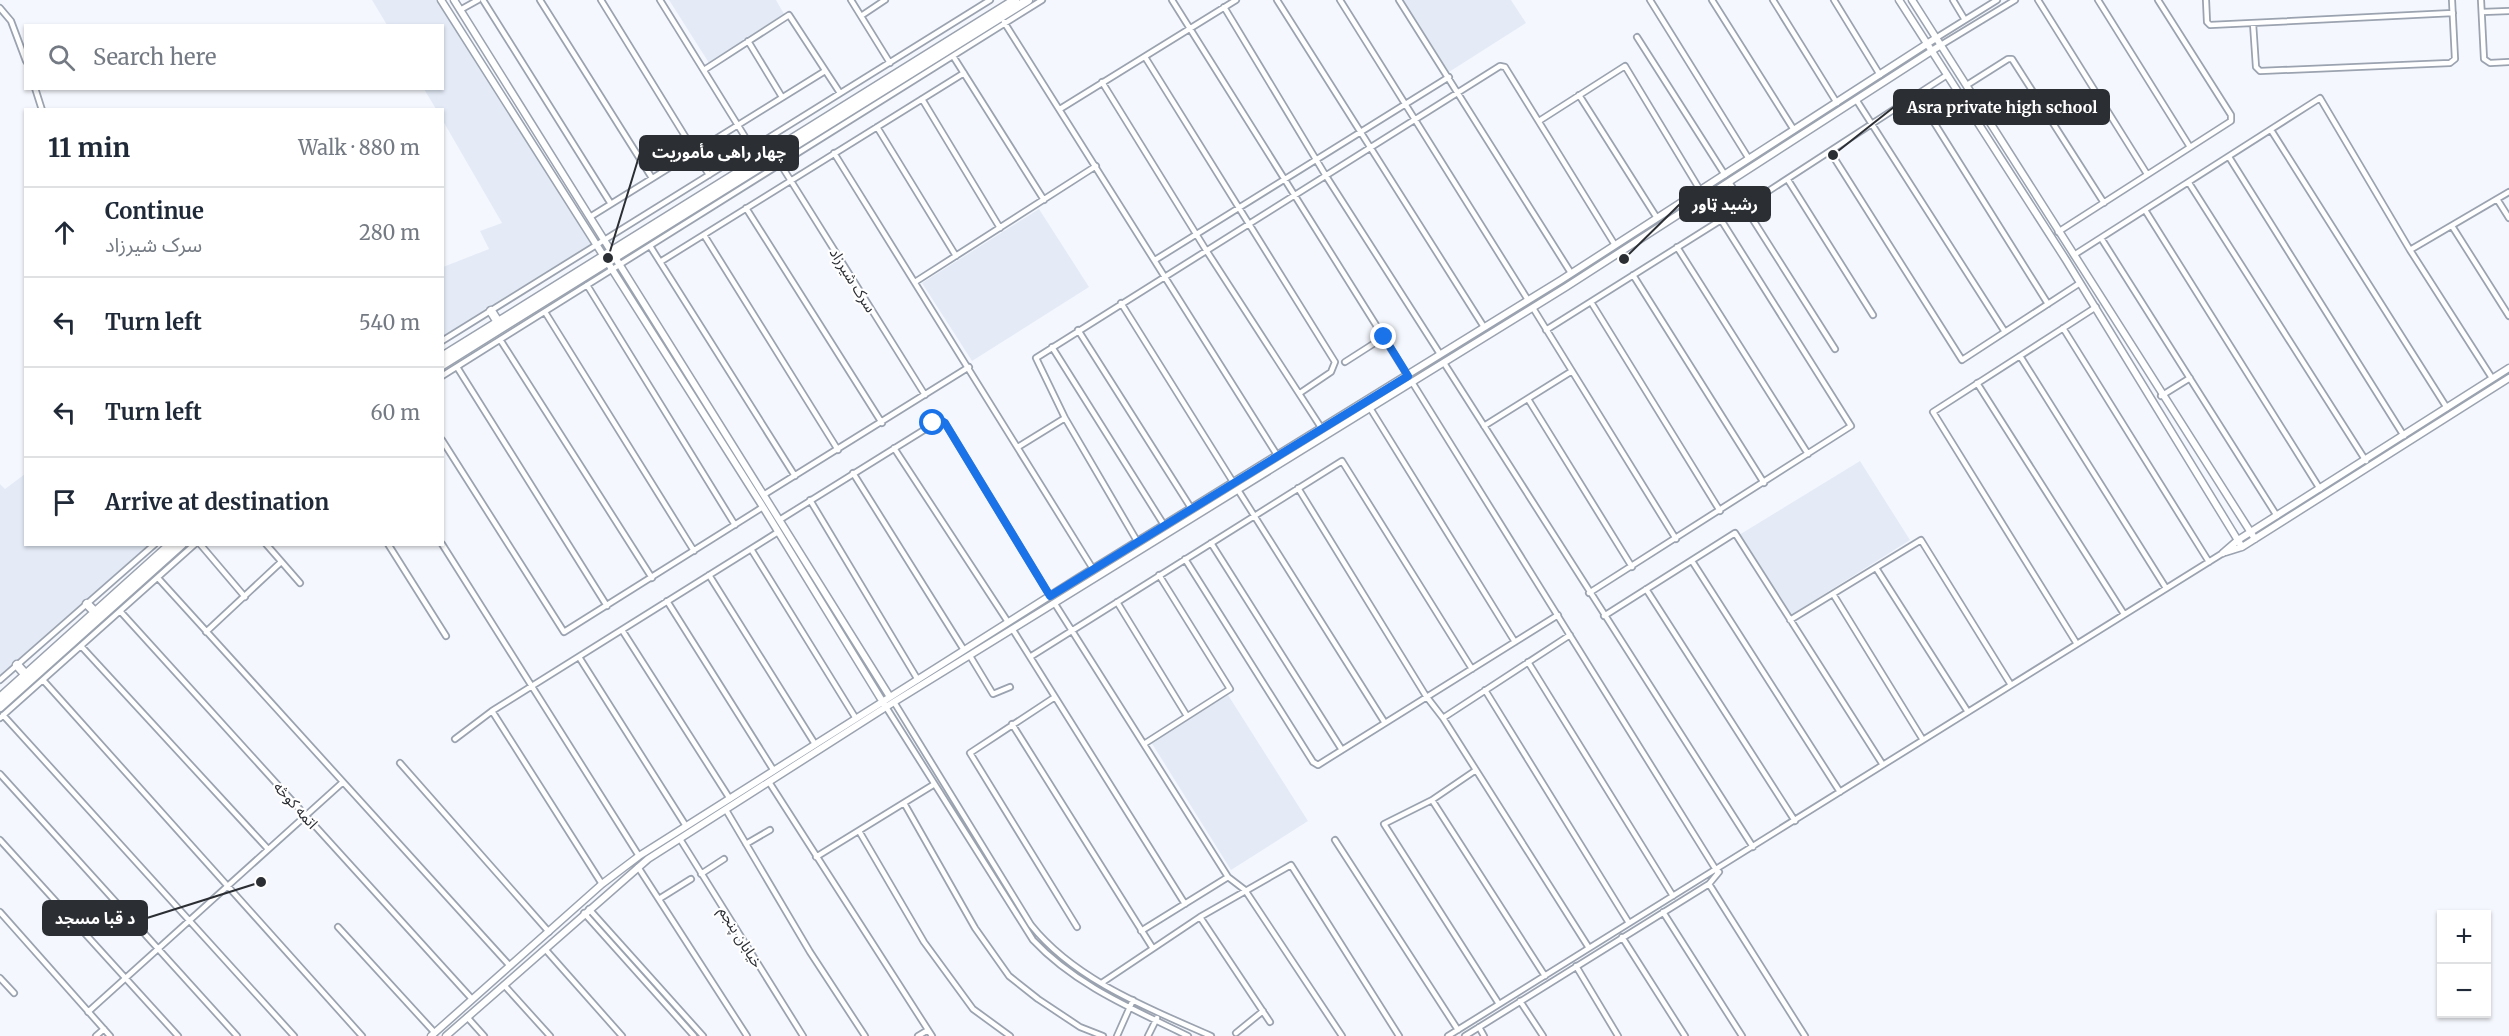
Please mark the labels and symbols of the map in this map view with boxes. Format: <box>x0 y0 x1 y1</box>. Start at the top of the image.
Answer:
callout: Asra private high school <box>1894 90 2109 124</box>
text: Asra private high school <box>1906 97 2097 117</box>
callout: چهار راهی مأموریت <box>640 136 798 170</box>
text: چهار راهی مأموریت <box>652 142 786 163</box>
callout: رشید ټاور <box>1680 187 1770 221</box>
text: رشید ټاور <box>1691 194 1758 214</box>
street label: سرک شیرزاد <box>826 244 881 316</box>
route end <box>1370 323 1396 349</box>
route start <box>919 409 945 435</box>
street label: اتمه کوڅه <box>270 777 322 833</box>
callout: د قبا مسجد <box>43 901 147 935</box>
street label: خیابان پنجم <box>713 903 767 972</box>
text: د قبا مسجد <box>55 908 135 928</box>

